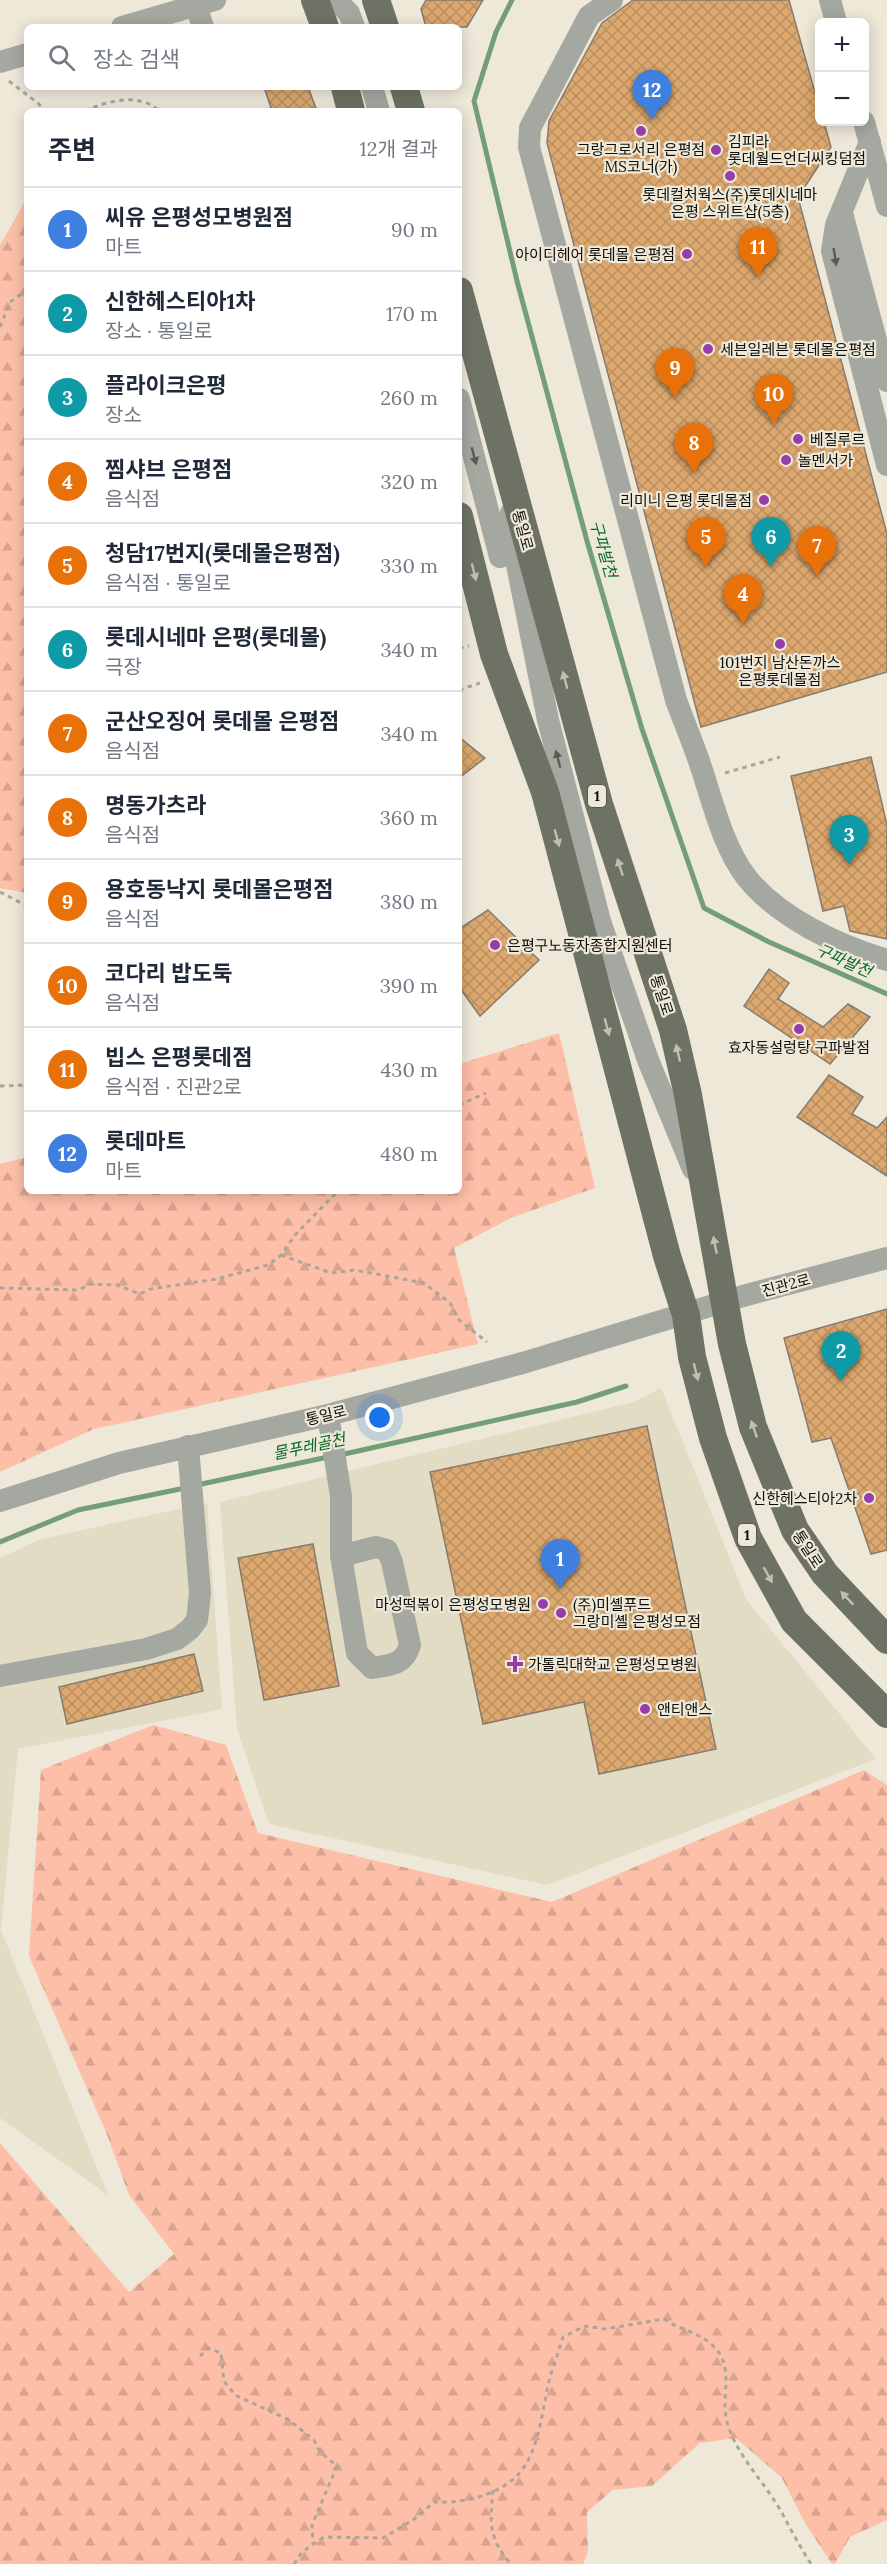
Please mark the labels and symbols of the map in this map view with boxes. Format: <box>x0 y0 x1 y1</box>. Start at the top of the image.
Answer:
pin: 12 <box>632 70 672 120</box>
marker: 그랑그로서리 은평점 MS코너(가) <box>634 124 648 138</box>
place label: 김피라 롯데월드언더씨킹덤점 <box>728 132 866 168</box>
place label: 그랑그로서리 은평점 MS코너(가) <box>577 140 705 177</box>
marker: 김피라 롯데월드언더씨킹덤점 <box>709 143 723 157</box>
marker: 롯데컬처웍스(주)롯데시네마 은평 스위트샵(5층) <box>723 169 737 183</box>
place label: 롯데컬처웍스(주)롯데시네마 은평 스위트샵(5층) <box>643 185 818 222</box>
pin: 11 <box>738 228 777 277</box>
place label: 아이디헤어 롯데몰 은평점 <box>515 245 675 264</box>
marker: 아이디헤어 롯데몰 은평점 <box>680 247 694 261</box>
one-way arrow <box>830 247 839 266</box>
place label: 세븐일레븐 롯데몰은평점 <box>720 340 876 359</box>
marker: 세븐일레븐 롯데몰은평점 <box>701 342 715 356</box>
pin: 9 <box>656 348 694 398</box>
pin: 10 <box>754 374 794 424</box>
pin: 8 <box>674 424 714 473</box>
place label: 베질루르 <box>810 430 865 449</box>
marker: 베질루르 <box>791 432 805 446</box>
one-way arrow <box>470 446 480 465</box>
place label: 놀멘서가 <box>798 451 853 470</box>
marker: 놀멘서가 <box>779 453 793 467</box>
place label: 리미니 은평 롯데몰점 <box>620 491 752 510</box>
marker: 리미니 은평 롯데몰점 <box>757 493 771 507</box>
street label: 통일로 <box>508 508 538 552</box>
water label: 구파발천 <box>586 518 622 582</box>
pin: 5 <box>686 518 726 567</box>
pin: 6 <box>752 518 790 567</box>
pin: 7 <box>798 526 836 576</box>
one-way arrow <box>470 563 479 581</box>
pin: 4 <box>724 574 762 624</box>
marker: 101번지 남산돈까스 은평롯데몰점 <box>773 637 787 651</box>
place label: 101번지 남산돈까스 은평롯데몰점 <box>720 653 841 689</box>
one-way arrow <box>560 671 569 689</box>
one-way arrow <box>553 750 562 768</box>
road number: 1 <box>588 785 606 807</box>
pin: 3 <box>830 816 868 865</box>
one-way arrow <box>552 829 562 847</box>
one-way arrow <box>615 858 624 876</box>
place label: 은평구노동자종합지원센터 <box>507 936 673 955</box>
marker: 은평구노동자종합지원센터 <box>488 938 502 952</box>
water label: 구파발천 <box>813 939 877 982</box>
street label: 통일로 <box>647 972 677 1018</box>
one-way arrow <box>602 1018 612 1036</box>
marker: 효자동설렁탕 구파발점 <box>792 1022 806 1036</box>
place label: 효자동설렁탕 구파발점 <box>728 1038 870 1057</box>
one-way arrow <box>673 1044 683 1062</box>
one-way arrow <box>710 1235 719 1254</box>
street label: 진관2로 <box>760 1269 812 1301</box>
pin: 2 <box>822 1332 860 1381</box>
one-way arrow <box>692 1363 702 1381</box>
street label: 통일로 <box>304 1401 348 1429</box>
your location <box>365 1403 394 1432</box>
one-way arrow <box>749 1419 759 1437</box>
water label: 물푸레골천 <box>271 1428 349 1463</box>
place label: 신한헤스티아2차 <box>752 1489 857 1508</box>
marker: 신한헤스티아2차 <box>862 1491 876 1505</box>
road number: 1 <box>738 1524 756 1546</box>
street label: 통일로 <box>789 1526 827 1572</box>
pin: 1 <box>540 1540 580 1589</box>
one-way arrow <box>763 1567 773 1584</box>
one-way arrow <box>840 1591 854 1605</box>
place label: 마성떡볶이 은평성모병원 <box>375 1595 531 1614</box>
place label: (주)미셸푸드 그랑미셸 은평성모점 <box>573 1595 701 1631</box>
marker: 마성떡볶이 은평성모병원 <box>536 1597 550 1611</box>
marker: (주)미셸푸드 그랑미셸 은평성모점 <box>554 1606 568 1620</box>
marker: 가톨릭대학교 은평성모병원 <box>506 1655 524 1673</box>
place label: 가톨릭대학교 은평성모병원 <box>528 1655 698 1674</box>
place label: 앤티앤스 <box>657 1700 712 1719</box>
marker: 앤티앤스 <box>638 1702 652 1716</box>

